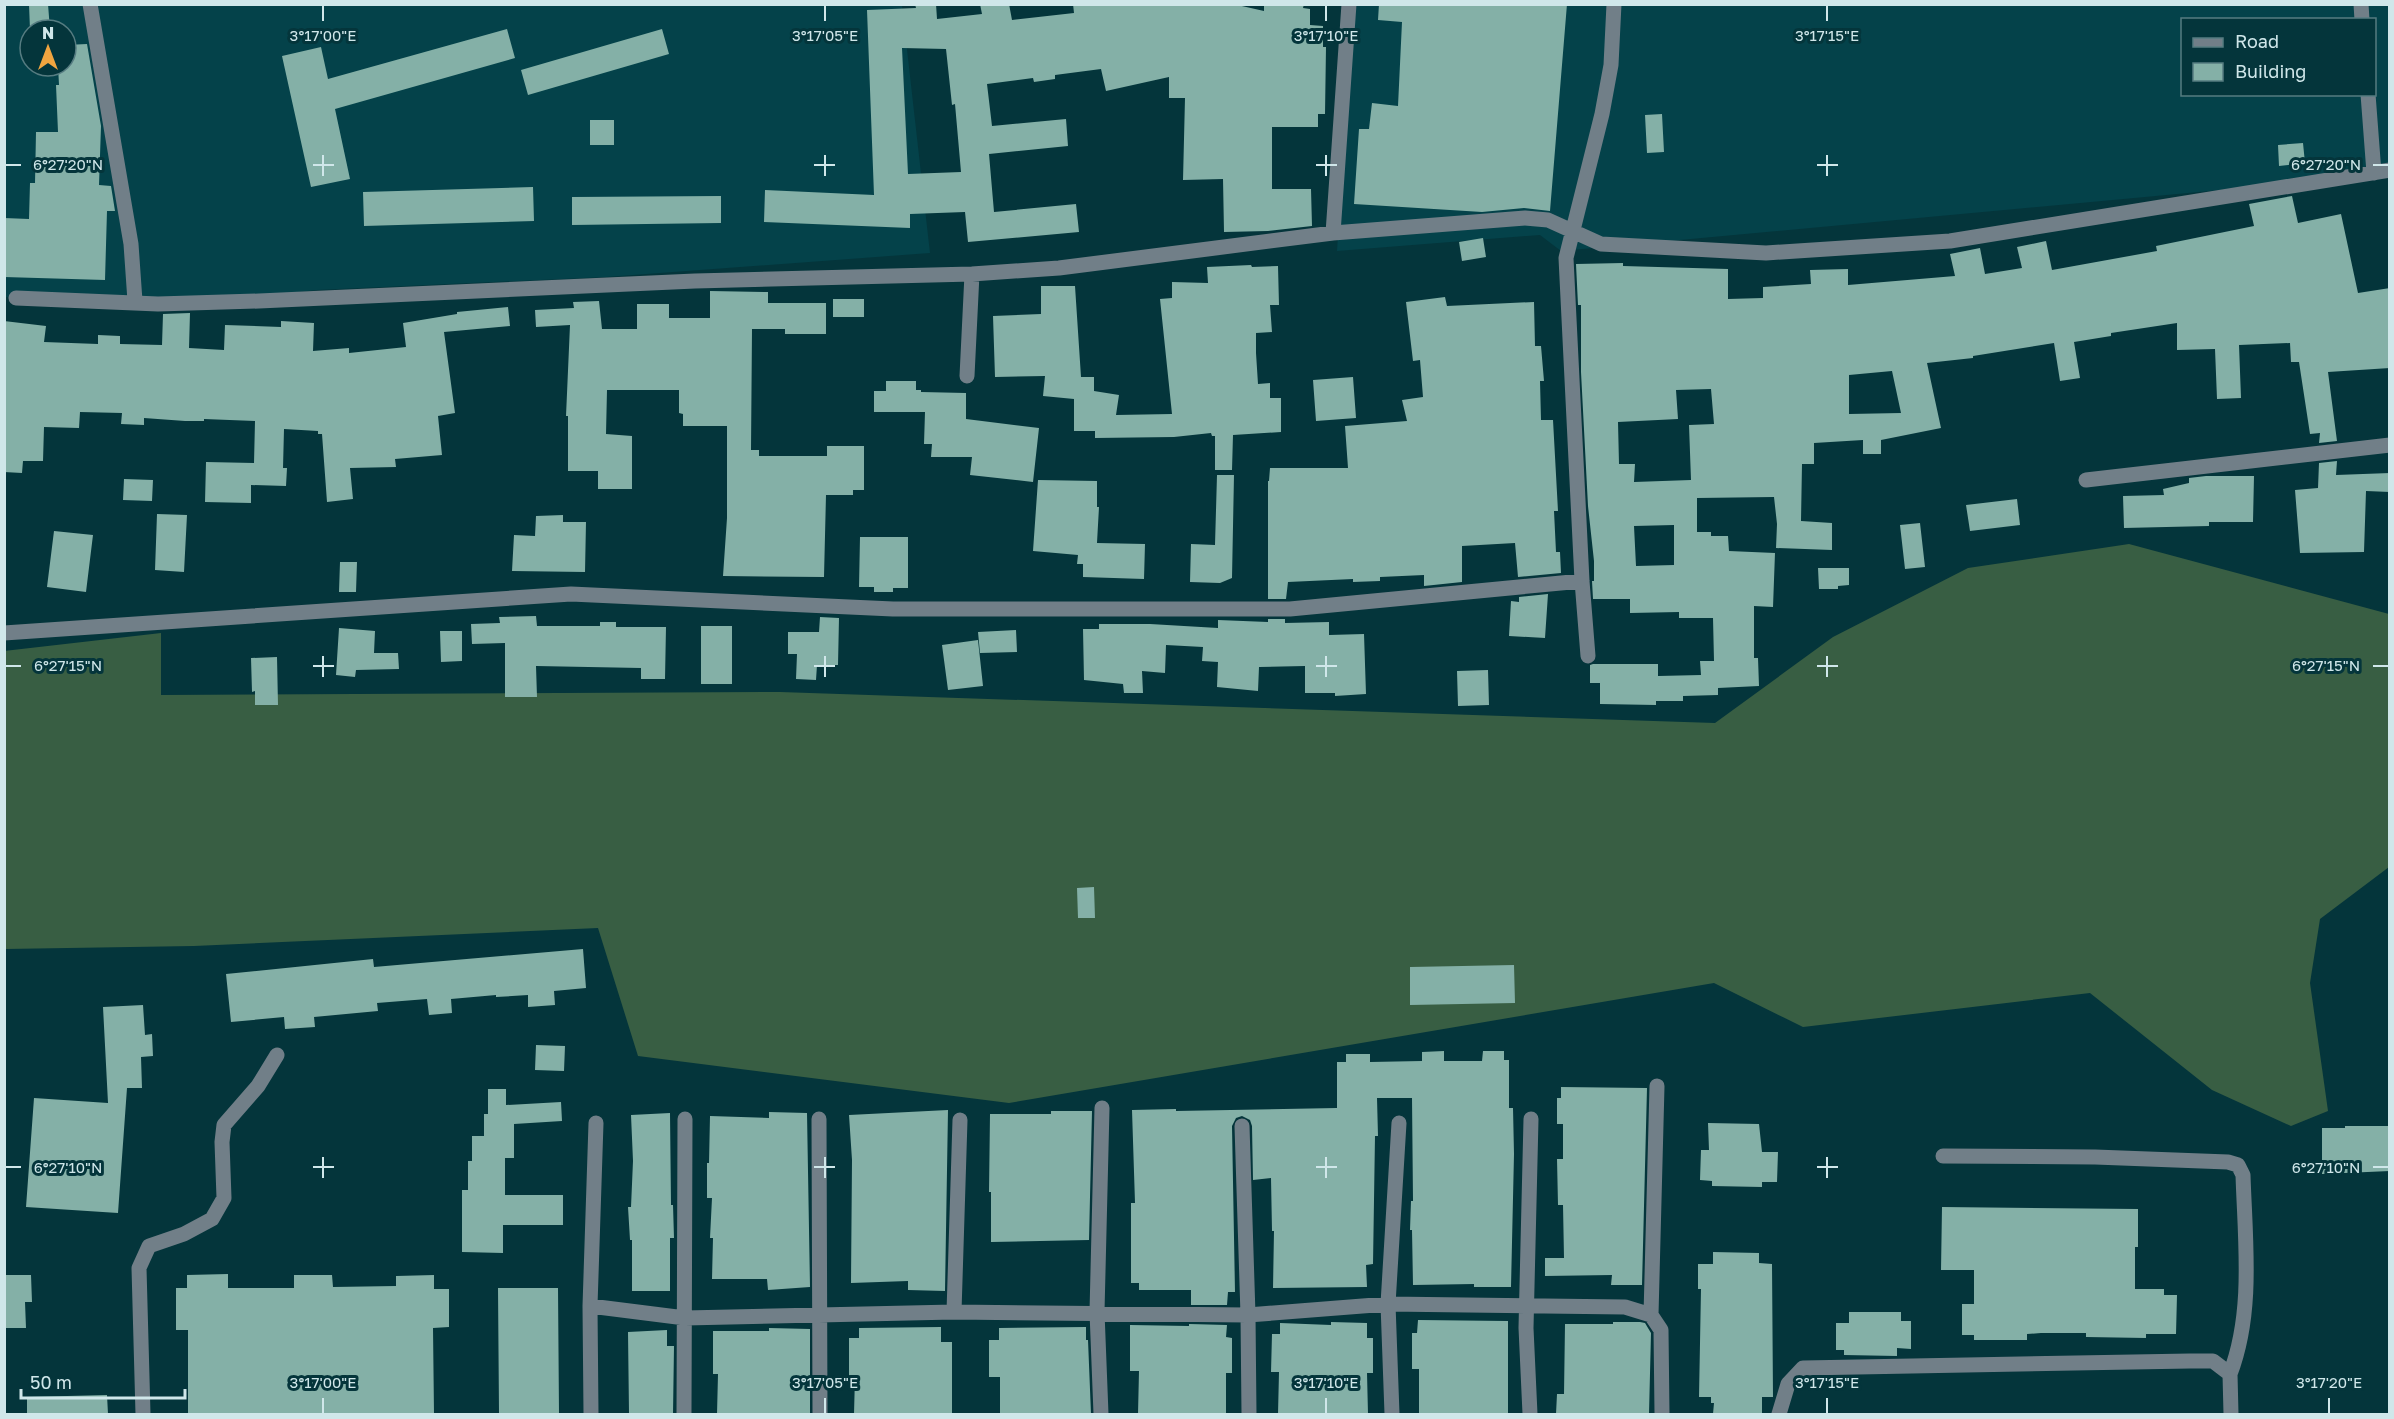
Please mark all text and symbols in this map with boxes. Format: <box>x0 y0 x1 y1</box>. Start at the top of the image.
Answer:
north arrow <box>18 18 78 78</box>
legend <box>2181 18 2376 96</box>
text: N <box>42 23 54 43</box>
text: 3°17'00"E <box>290 26 356 44</box>
text: 3°17'05"E <box>792 26 858 44</box>
text: 3°17'10"E <box>1294 26 1358 44</box>
text: 3°17'15"E <box>1795 26 1859 44</box>
text: Road <box>2235 30 2279 52</box>
text: Building <box>2235 60 2306 82</box>
text: 6°27'20"N <box>33 155 103 173</box>
text: 6°27'20"N <box>2291 155 2361 173</box>
text: 6°27'15"N <box>34 656 102 674</box>
text: 6°27'15"N <box>2292 656 2360 674</box>
text: 6°27'10"N <box>34 1158 102 1176</box>
text: 6°27'10"N <box>2292 1158 2360 1176</box>
scale bar <box>21 1362 184 1400</box>
text: 50 m <box>30 1371 72 1393</box>
text: 3°17'00"E <box>290 1373 356 1391</box>
text: 3°17'05"E <box>792 1373 858 1391</box>
text: 3°17'10"E <box>1294 1373 1358 1391</box>
text: 3°17'15"E <box>1795 1373 1859 1391</box>
text: 3°17'20"E <box>2296 1373 2362 1391</box>

